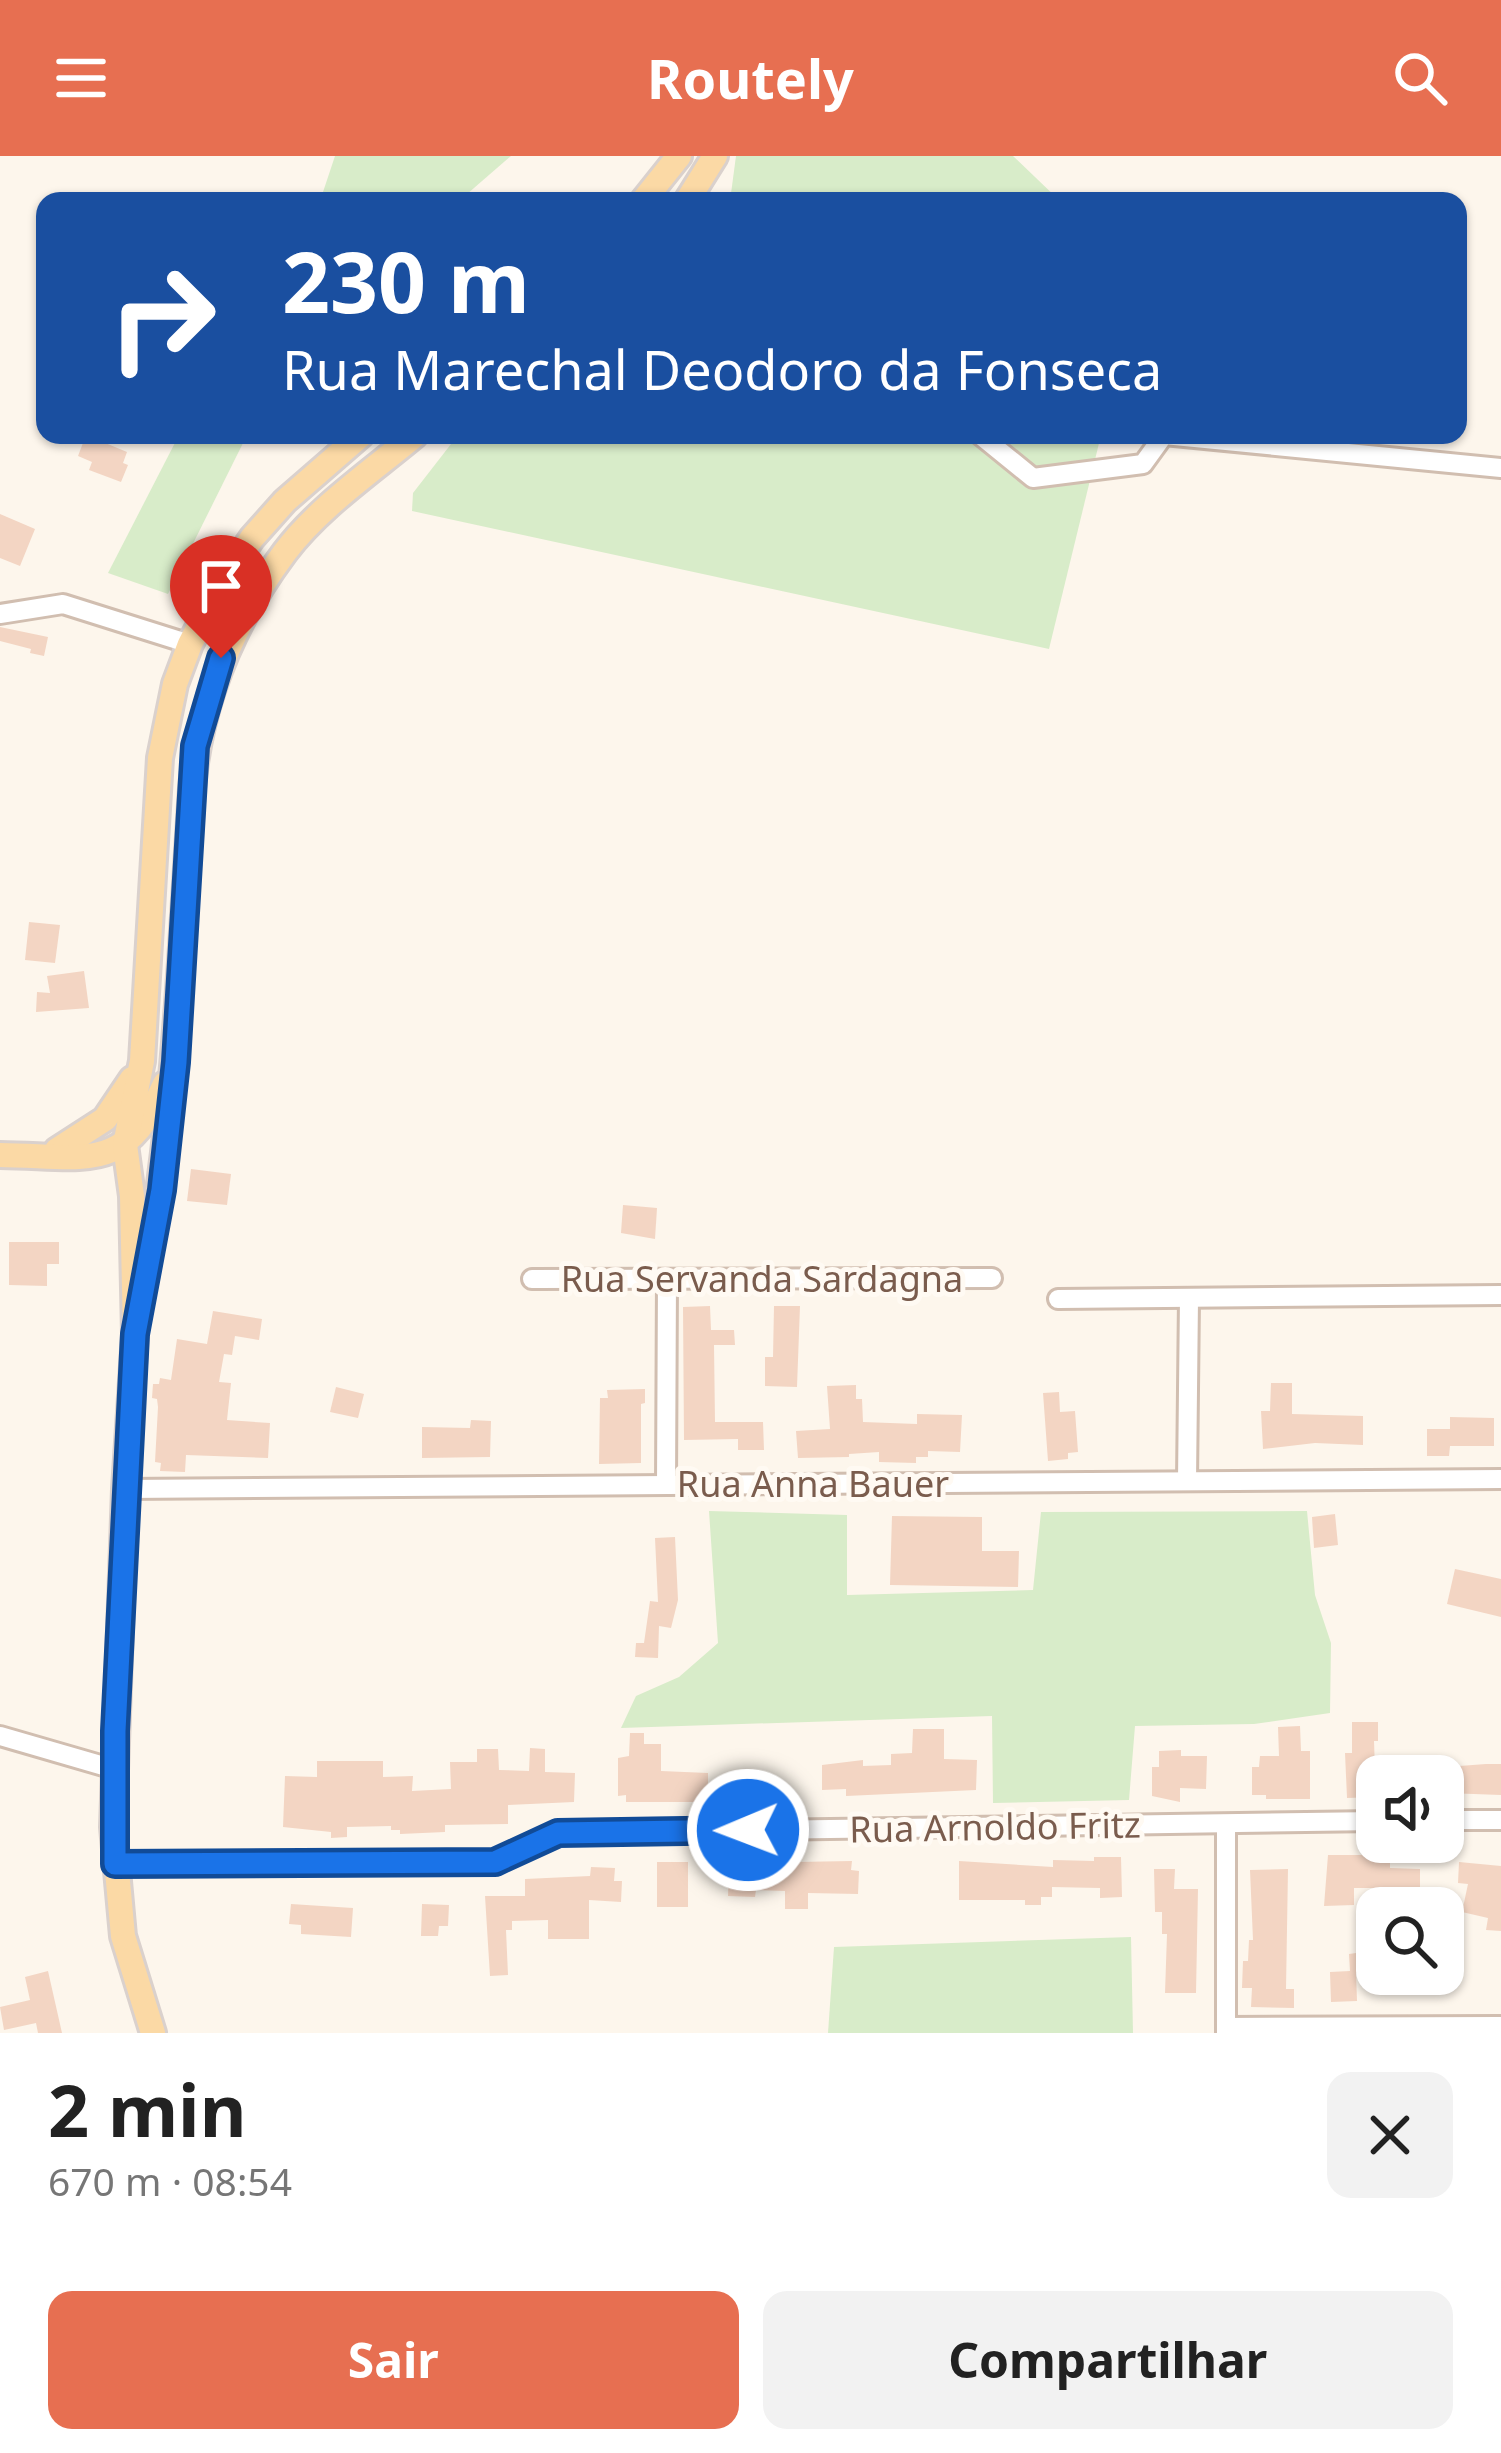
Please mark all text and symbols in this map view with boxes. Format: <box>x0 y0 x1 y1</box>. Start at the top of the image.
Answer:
text: Routely <box>647 41 854 115</box>
icon: menu <box>48 45 114 111</box>
icon: search <box>1387 45 1453 111</box>
text: 230 m <box>282 223 530 338</box>
icon: right <box>84 240 240 396</box>
text: Rua Marechal Deodoro da Fonseca <box>282 332 1162 406</box>
pin <box>170 535 272 658</box>
icon: arrive <box>188 553 254 619</box>
street label: Rua Servanda Sardagna <box>561 1254 963 1303</box>
street label: Rua Anna Bauer <box>677 1459 949 1508</box>
map controls <box>1356 1755 1464 1995</box>
button: sound <box>1356 1755 1464 1863</box>
position arrow <box>685 1767 811 1893</box>
street label: Rua Arnoldo Fritz <box>849 1799 1141 1854</box>
button: search <box>1356 1887 1464 1995</box>
text: 2 min <box>48 2060 246 2158</box>
button: close <box>1327 2072 1453 2198</box>
text: 670 m · 08:54 <box>48 2154 292 2207</box>
button: Sair <box>48 2291 739 2429</box>
button: Compartilhar <box>763 2291 1453 2429</box>

